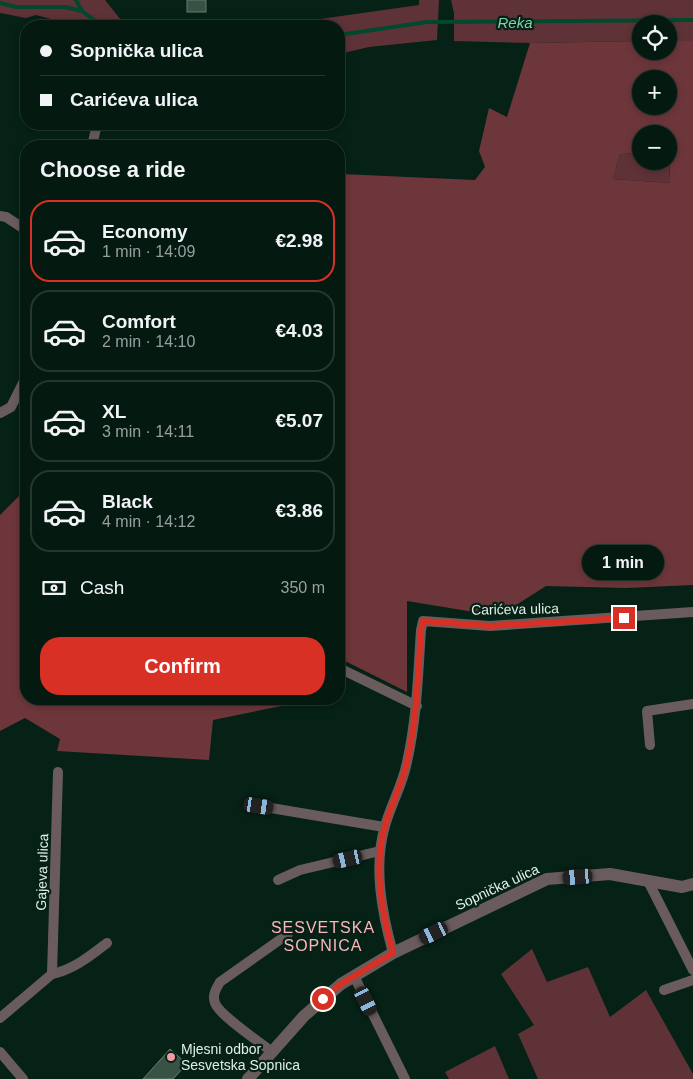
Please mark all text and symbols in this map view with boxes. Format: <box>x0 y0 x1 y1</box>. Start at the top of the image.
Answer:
water label: Reka <box>497 14 533 31</box>
map controls <box>632 15 677 170</box>
button: locate <box>632 15 677 60</box>
text: Sopnička ulica <box>70 40 203 61</box>
button: + <box>632 70 677 115</box>
text: Carićeva ulica <box>70 89 198 110</box>
button: − <box>632 125 677 170</box>
text: Choose a ride <box>40 157 185 182</box>
icon: car <box>42 219 87 264</box>
text: Economy <box>102 221 188 242</box>
text: €2.98 <box>275 230 323 251</box>
text: 1 min · 14:09 <box>102 243 195 260</box>
icon: car <box>42 309 87 354</box>
text: Comfort <box>102 311 176 332</box>
text: €4.03 <box>275 320 323 341</box>
text: 2 min · 14:10 <box>102 333 195 350</box>
icon: car <box>42 399 87 444</box>
text: XL <box>102 401 126 422</box>
text: €5.07 <box>275 410 323 431</box>
text: 3 min · 14:11 <box>102 423 194 440</box>
icon: car <box>42 489 87 534</box>
text: Black <box>102 491 153 512</box>
text: €3.86 <box>275 500 323 521</box>
text: 4 min · 14:12 <box>102 513 195 530</box>
callout: 1 min <box>583 546 665 580</box>
text: 1 min <box>602 554 644 571</box>
icon: cash <box>40 574 68 602</box>
text: Cash <box>80 577 124 598</box>
text: 350 m <box>281 579 325 596</box>
street label: Carićeva ulica <box>471 600 559 618</box>
route end <box>613 607 635 629</box>
button: Confirm <box>40 637 325 695</box>
car <box>243 796 274 816</box>
street label: Gajeva ulica <box>33 833 51 911</box>
car <box>331 848 364 870</box>
street label: Sopnička ulica <box>453 861 541 913</box>
car <box>562 868 593 886</box>
district label: SESVETSKA SOPNICA <box>271 919 375 954</box>
car <box>417 920 450 946</box>
car <box>352 984 379 1018</box>
route start <box>312 988 334 1010</box>
place label: Mjesni odbor Sesvetska Sopnica <box>181 1041 300 1073</box>
marker: Mjesni odbor Sesvetska Sopnica <box>165 1051 177 1063</box>

